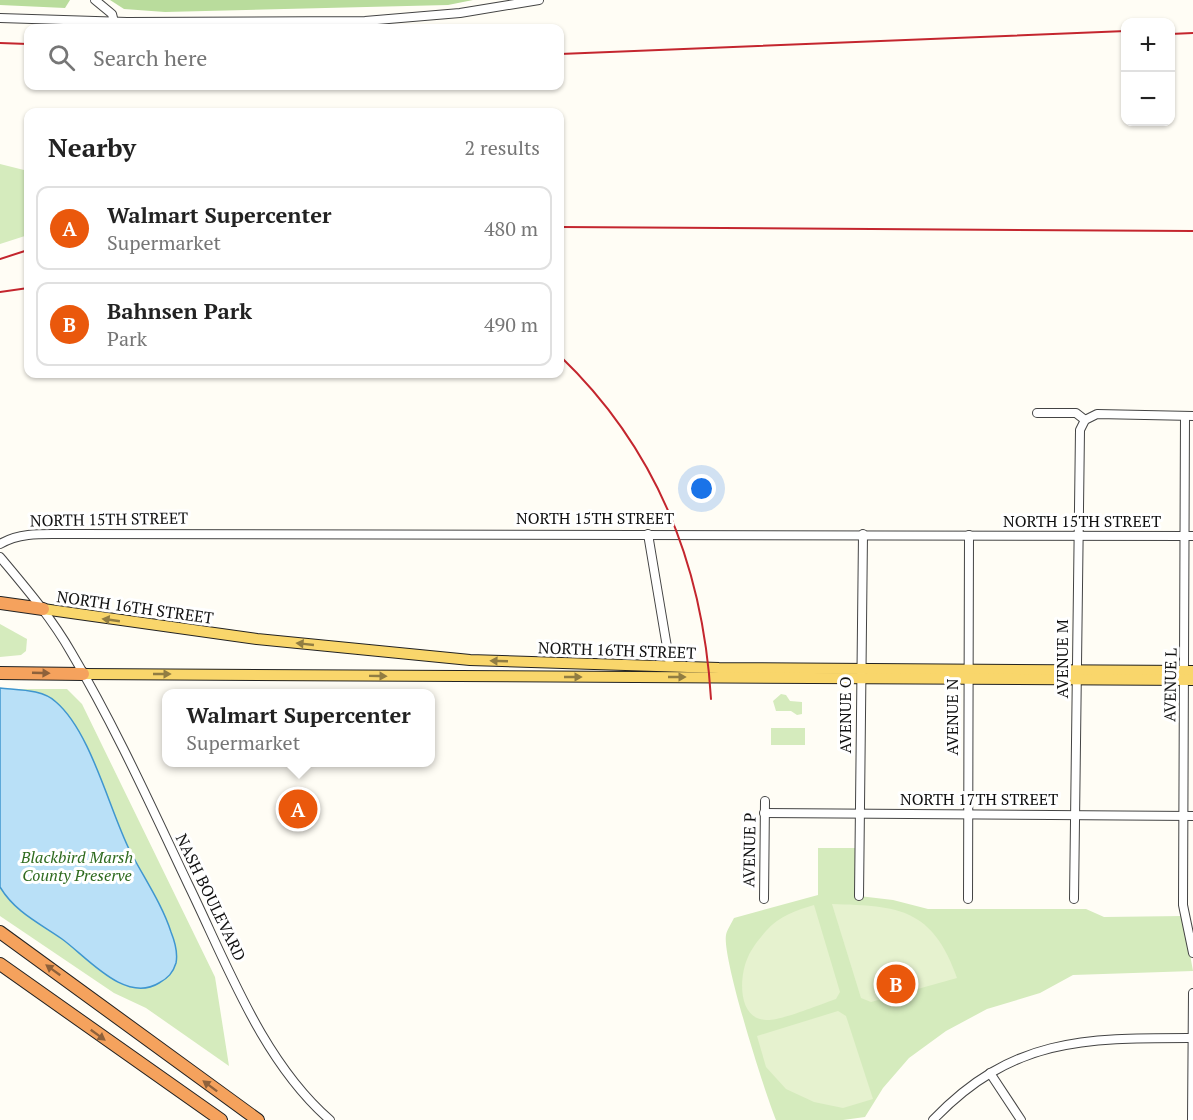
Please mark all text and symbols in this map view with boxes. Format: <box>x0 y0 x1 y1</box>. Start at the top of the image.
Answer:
map controls <box>1121 18 1175 126</box>
button: + <box>1121 18 1175 72</box>
search box <box>24 24 564 90</box>
icon: search <box>45 41 78 74</box>
text: Search here <box>93 43 207 72</box>
button: − <box>1121 72 1175 126</box>
text: Nearby <box>48 130 136 164</box>
text: 2 results <box>465 134 540 161</box>
text: Walmart Supercenter <box>107 200 332 229</box>
text: A <box>62 215 77 242</box>
text: 480 m <box>484 215 538 242</box>
text: Supermarket <box>107 229 221 256</box>
text: Bahnsen Park <box>107 296 252 325</box>
text: B <box>63 311 76 338</box>
text: 490 m <box>484 311 538 338</box>
text: Park <box>107 325 147 352</box>
your location <box>687 474 716 503</box>
street label: NORTH 15TH STREET <box>30 507 188 531</box>
street label: NORTH 15TH STREET <box>516 507 674 529</box>
street label: NORTH 15TH STREET <box>1003 510 1161 532</box>
street label: NORTH 16TH STREET <box>55 585 215 629</box>
one-way arrow <box>102 616 121 625</box>
street label: AVENUE M <box>1051 619 1073 699</box>
street label: NORTH 16TH STREET <box>538 636 696 664</box>
one-way arrow <box>295 639 314 649</box>
street label: AVENUE L <box>1158 648 1182 722</box>
one-way arrow <box>490 656 509 665</box>
one-way arrow <box>32 668 51 678</box>
one-way arrow <box>153 669 172 679</box>
one-way arrow <box>369 671 388 681</box>
one-way arrow <box>564 672 583 682</box>
one-way arrow <box>668 672 687 682</box>
street label: AVENUE O <box>834 676 856 754</box>
street label: AVENUE N <box>941 678 963 755</box>
popup <box>162 689 435 767</box>
text: Walmart Supercenter <box>186 700 411 729</box>
text: Supermarket <box>186 729 300 756</box>
pin: A <box>278 786 318 832</box>
street label: NORTH 17TH STREET <box>900 788 1058 810</box>
street label: AVENUE P <box>737 812 761 888</box>
street label: NASH BOULEVARD <box>171 830 251 964</box>
park label: Blackbird Marsh County Preserve <box>20 846 133 886</box>
pin: B <box>876 962 916 1006</box>
one-way arrow <box>46 965 61 977</box>
one-way arrow <box>90 1029 106 1041</box>
one-way arrow <box>203 1080 219 1092</box>

